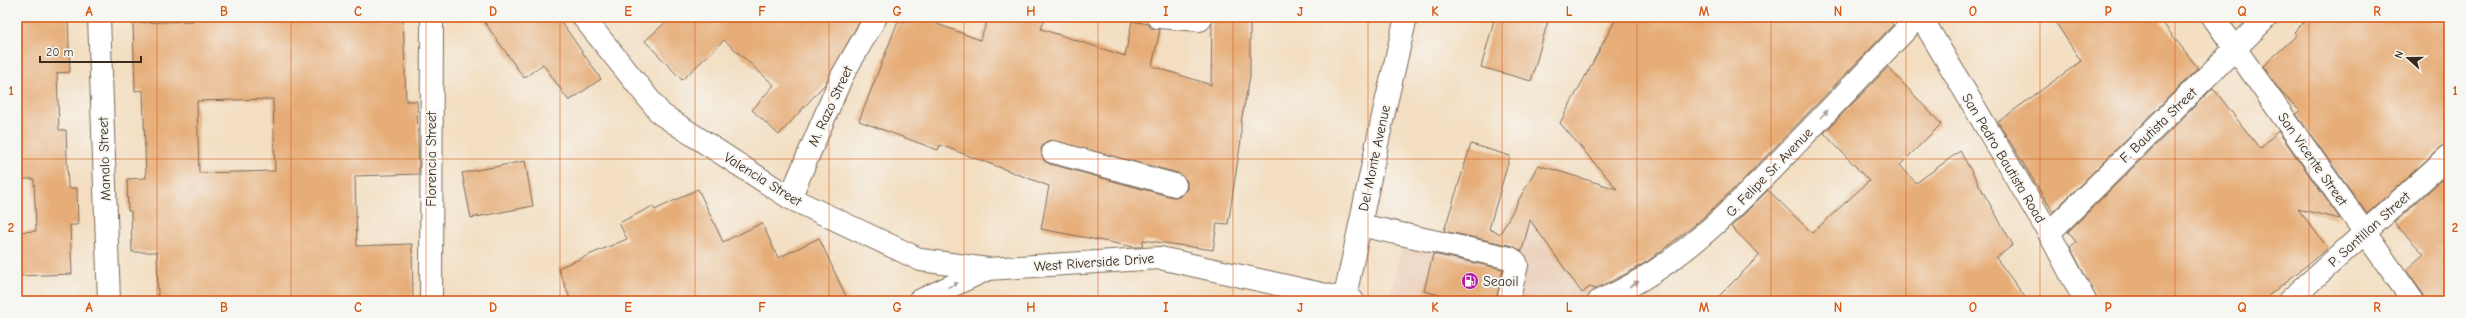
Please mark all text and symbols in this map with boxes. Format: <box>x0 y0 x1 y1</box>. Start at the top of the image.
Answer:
text: A <box>85 4 93 19</box>
text: B <box>220 4 228 19</box>
text: C <box>354 4 362 19</box>
text: D <box>489 4 497 19</box>
text: E <box>624 4 632 19</box>
text: F <box>758 4 766 19</box>
text: G <box>892 4 902 19</box>
text: H <box>1026 4 1036 19</box>
text: I <box>1163 4 1169 19</box>
text: J <box>1297 4 1303 19</box>
text: K <box>1431 4 1439 19</box>
text: L <box>1566 4 1573 19</box>
text: M <box>1699 4 1710 19</box>
text: N <box>1834 4 1842 19</box>
text: O <box>1969 4 1977 19</box>
text: P <box>2104 4 2112 19</box>
text: Q <box>2237 4 2247 19</box>
text: R <box>2373 4 2381 19</box>
scale bar <box>40 38 141 64</box>
north arrow <box>2388 38 2428 78</box>
text: 20 m <box>46 45 74 59</box>
text: N <box>2392 49 2406 60</box>
street label: M. Razo Street <box>804 62 857 149</box>
text: 1 <box>8 83 14 98</box>
text: 1 <box>2452 83 2458 98</box>
street label: F. Bautista Street <box>2116 84 2201 167</box>
street label: San Pedro Bautista Road <box>1958 90 2049 226</box>
street label: Del Monte Avenue <box>1355 103 1394 213</box>
one-way arrow <box>1819 109 1829 119</box>
street label: San Vicente Street <box>2274 109 2352 210</box>
street label: Florencia Street <box>423 110 440 207</box>
street label: Manalo Street <box>95 116 114 201</box>
street label: G. Felipe Sr. Avenue <box>1722 124 1816 221</box>
street label: Valencia Street <box>721 149 806 211</box>
street label: P. Santillan Street <box>2325 187 2415 271</box>
text: 2 <box>8 220 14 235</box>
text: 2 <box>2452 220 2458 235</box>
street label: West Riverside Drive <box>1033 250 1155 275</box>
fuel station icon: Seaoil <box>1460 271 1480 291</box>
place label: Seaoil <box>1483 273 1519 290</box>
one-way arrow <box>1628 280 1640 287</box>
one-way arrow <box>948 282 959 288</box>
text: A <box>85 300 93 315</box>
text: B <box>220 300 228 315</box>
text: C <box>354 300 362 315</box>
text: D <box>489 300 497 315</box>
text: E <box>624 300 632 315</box>
text: F <box>758 300 766 315</box>
text: G <box>892 300 902 315</box>
text: H <box>1026 300 1036 315</box>
text: I <box>1163 300 1169 315</box>
text: J <box>1297 300 1303 315</box>
text: K <box>1431 300 1439 315</box>
text: L <box>1566 300 1573 315</box>
text: M <box>1699 300 1710 315</box>
text: N <box>1834 300 1842 315</box>
text: O <box>1969 300 1977 315</box>
text: P <box>2104 300 2112 315</box>
text: Q <box>2237 300 2247 315</box>
text: R <box>2373 300 2381 315</box>

